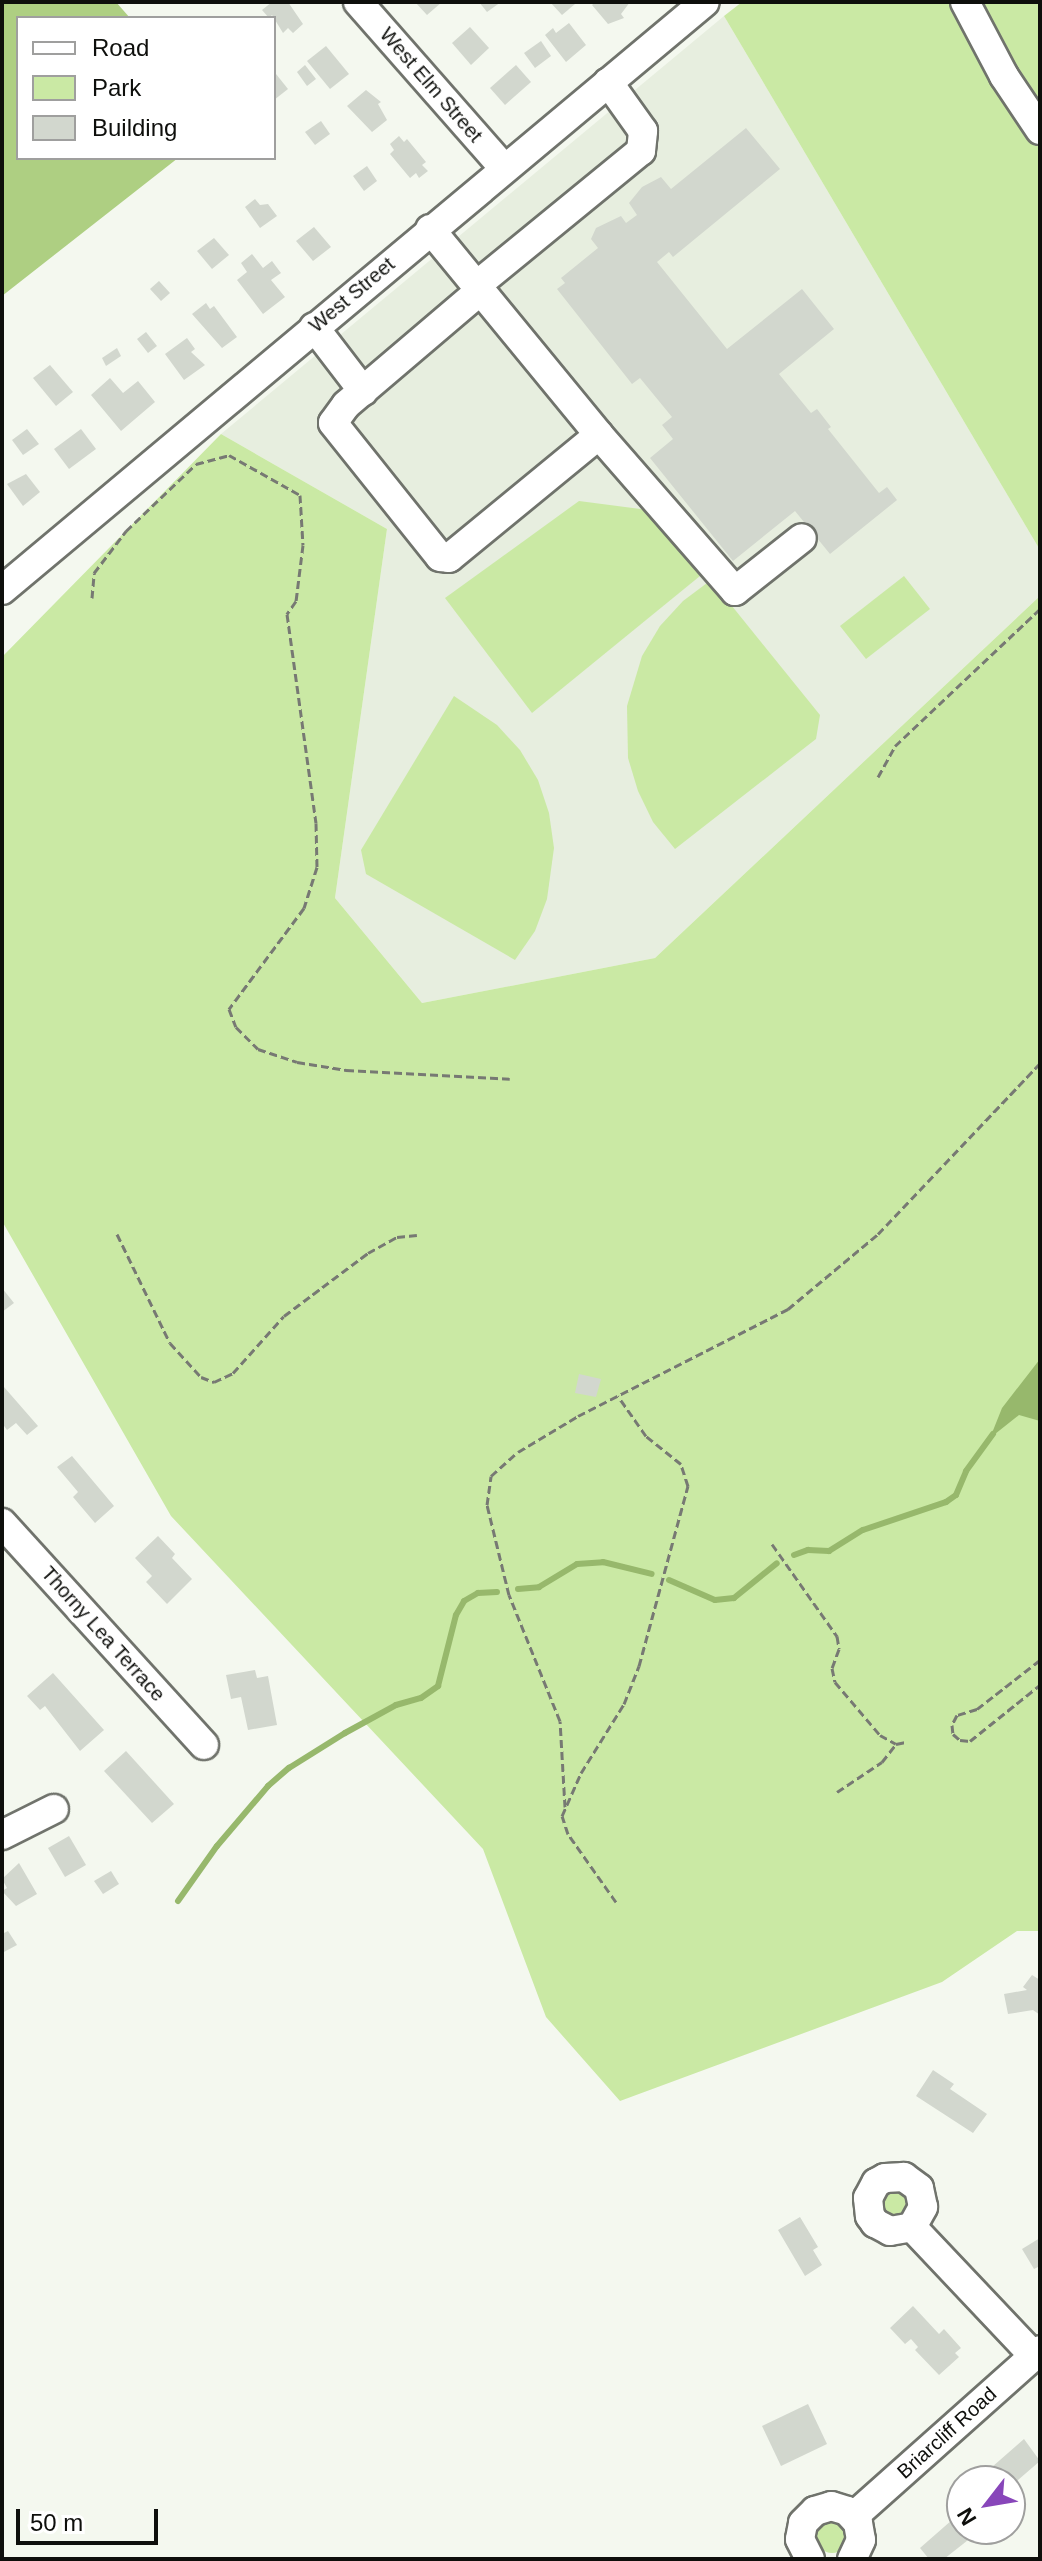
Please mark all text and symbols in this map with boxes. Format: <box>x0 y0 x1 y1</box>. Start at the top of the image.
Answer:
legend <box>16 16 276 160</box>
street label: West Elm Street <box>375 23 487 147</box>
text: Road <box>92 34 149 61</box>
text: Park <box>92 74 141 101</box>
text: Building <box>92 114 177 141</box>
street label: West Street <box>304 252 400 338</box>
street label: Thorny Lea Terrace <box>36 1562 170 1706</box>
street label: Briarcliff Road <box>892 2382 1002 2484</box>
north arrow <box>946 2465 1026 2545</box>
scale bar <box>20 2493 162 2543</box>
text: N <box>952 2503 982 2530</box>
text: 50 m <box>30 2509 83 2536</box>

